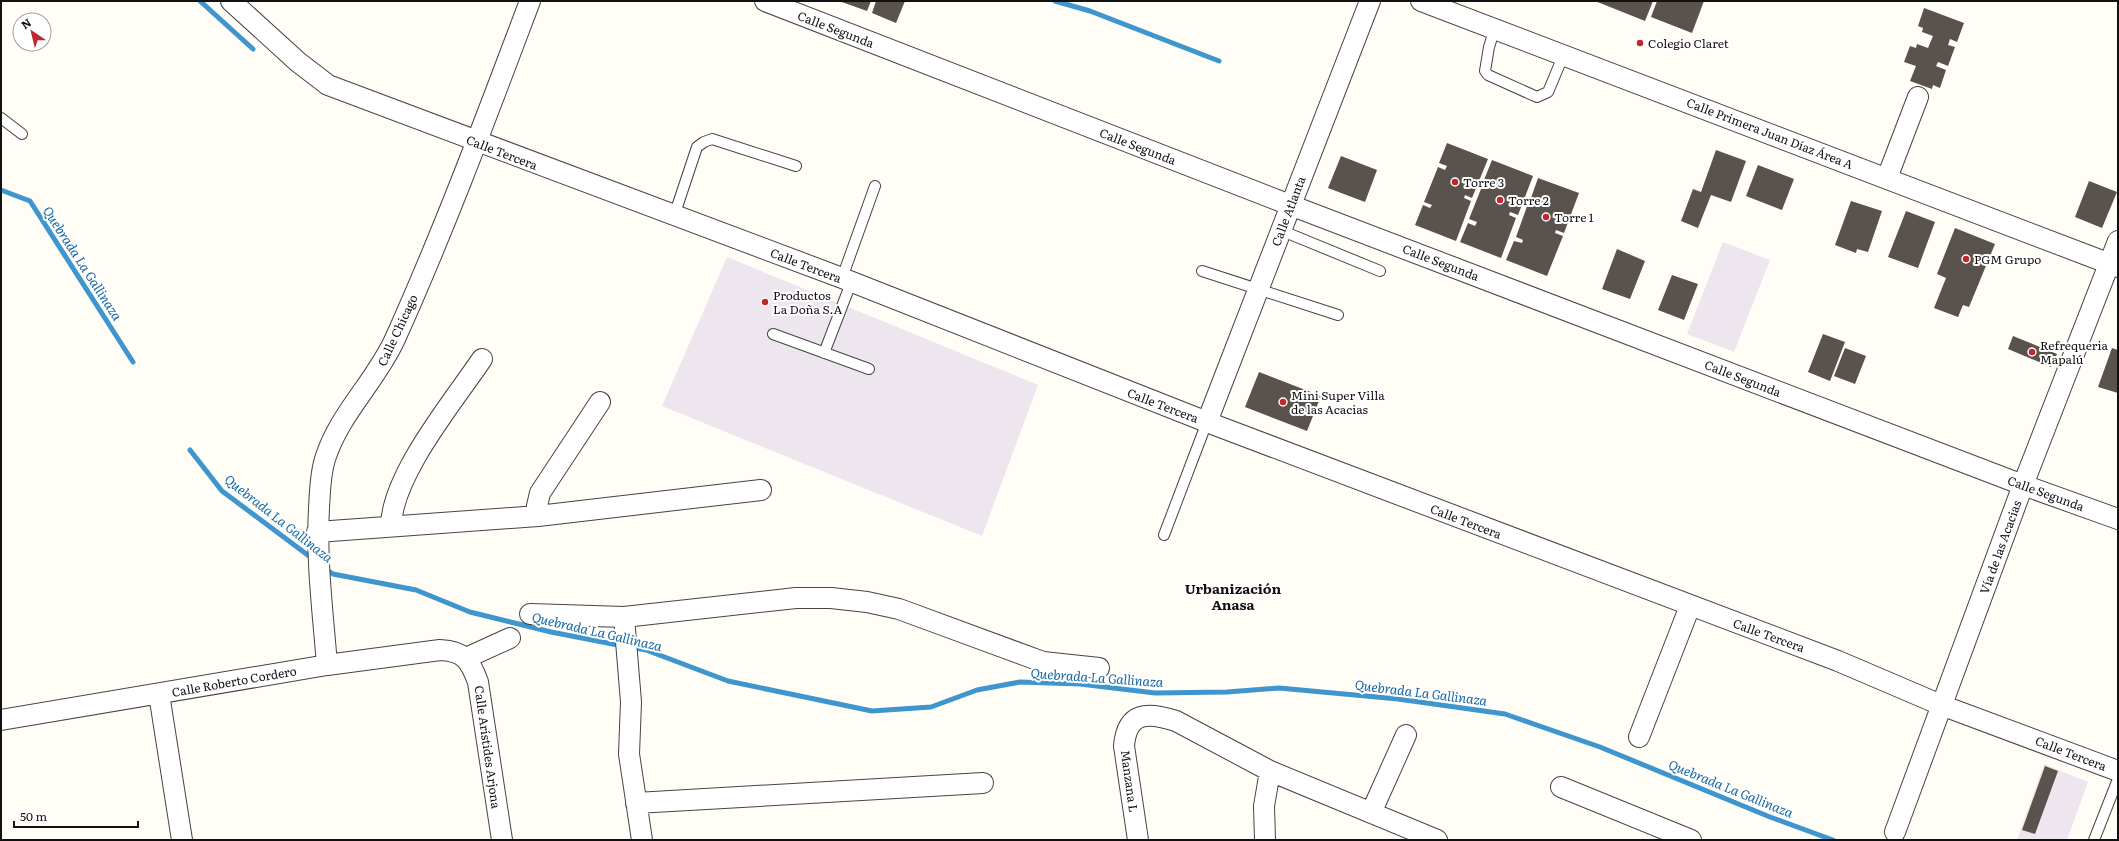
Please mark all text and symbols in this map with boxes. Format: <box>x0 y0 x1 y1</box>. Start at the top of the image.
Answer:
street label: Calle Segunda <box>795 6 877 52</box>
north arrow <box>12 12 52 52</box>
text: N <box>17 14 34 32</box>
place label: Colegio Claret <box>1648 34 1729 52</box>
marker: Colegio Claret <box>1635 38 1645 48</box>
street label: Calle Primera Juan Díaz Área A <box>1684 93 1856 173</box>
street label: Calle Segunda <box>1097 123 1179 169</box>
street label: Calle Tercera <box>464 130 541 174</box>
street label: Calle Atlanta <box>1266 173 1310 249</box>
place label: Torre 3 <box>1463 173 1504 191</box>
marker: Torre 3 <box>1450 177 1460 187</box>
place label: Torre 2 <box>1508 191 1549 209</box>
marker: Torre 2 <box>1495 195 1505 205</box>
water label: Quebrada La Gallinaza <box>39 202 128 324</box>
place label: Torre 1 <box>1554 208 1594 226</box>
marker: Torre 1 <box>1541 212 1551 222</box>
street label: Calle Segunda <box>1400 239 1482 285</box>
street label: Calle Tercera <box>768 243 845 287</box>
place label: PGM Grupo <box>1974 250 2041 268</box>
marker: PGM Grupo <box>1961 254 1971 264</box>
place label: Productos La Doña S.A <box>773 286 843 318</box>
street label: Calle Chicago <box>372 291 422 369</box>
marker: Productos La Doña S.A <box>760 297 770 307</box>
place label: Refrequeria Mapalú <box>2040 336 2108 368</box>
marker: Refrequeria Mapalú <box>2027 347 2037 357</box>
street label: Calle Segunda <box>1702 355 1784 401</box>
street label: Calle Tercera <box>1125 383 1202 427</box>
place label: Mini Super Villa de las Acacias <box>1291 386 1385 418</box>
marker: Mini Super Villa de las Acacias <box>1278 397 1288 407</box>
water label: Quebrada La Gallinaza <box>221 470 338 567</box>
street label: Calle Segunda <box>2005 471 2087 515</box>
street label: Vía de las Acacias <box>1975 497 2025 596</box>
street label: Calle Tercera <box>1428 499 1505 543</box>
district label: Urbanización Anasa <box>1185 578 1281 614</box>
water label: Quebrada La Gallinaza <box>530 607 665 655</box>
street label: Calle Tercera <box>1731 614 1808 656</box>
street label: Calle Roberto Cordero <box>170 661 298 701</box>
water label: Quebrada La Gallinaza <box>1030 663 1165 691</box>
water label: Quebrada La Gallinaza <box>1354 674 1489 710</box>
street label: Calle Arístides Arjona <box>470 684 506 810</box>
street label: Calle Tercera <box>2033 731 2110 775</box>
street label: Manzana L <box>1117 749 1143 813</box>
water label: Quebrada La Gallinaza <box>1666 754 1797 822</box>
scale bar <box>14 803 138 829</box>
text: 50 m <box>20 807 47 825</box>

